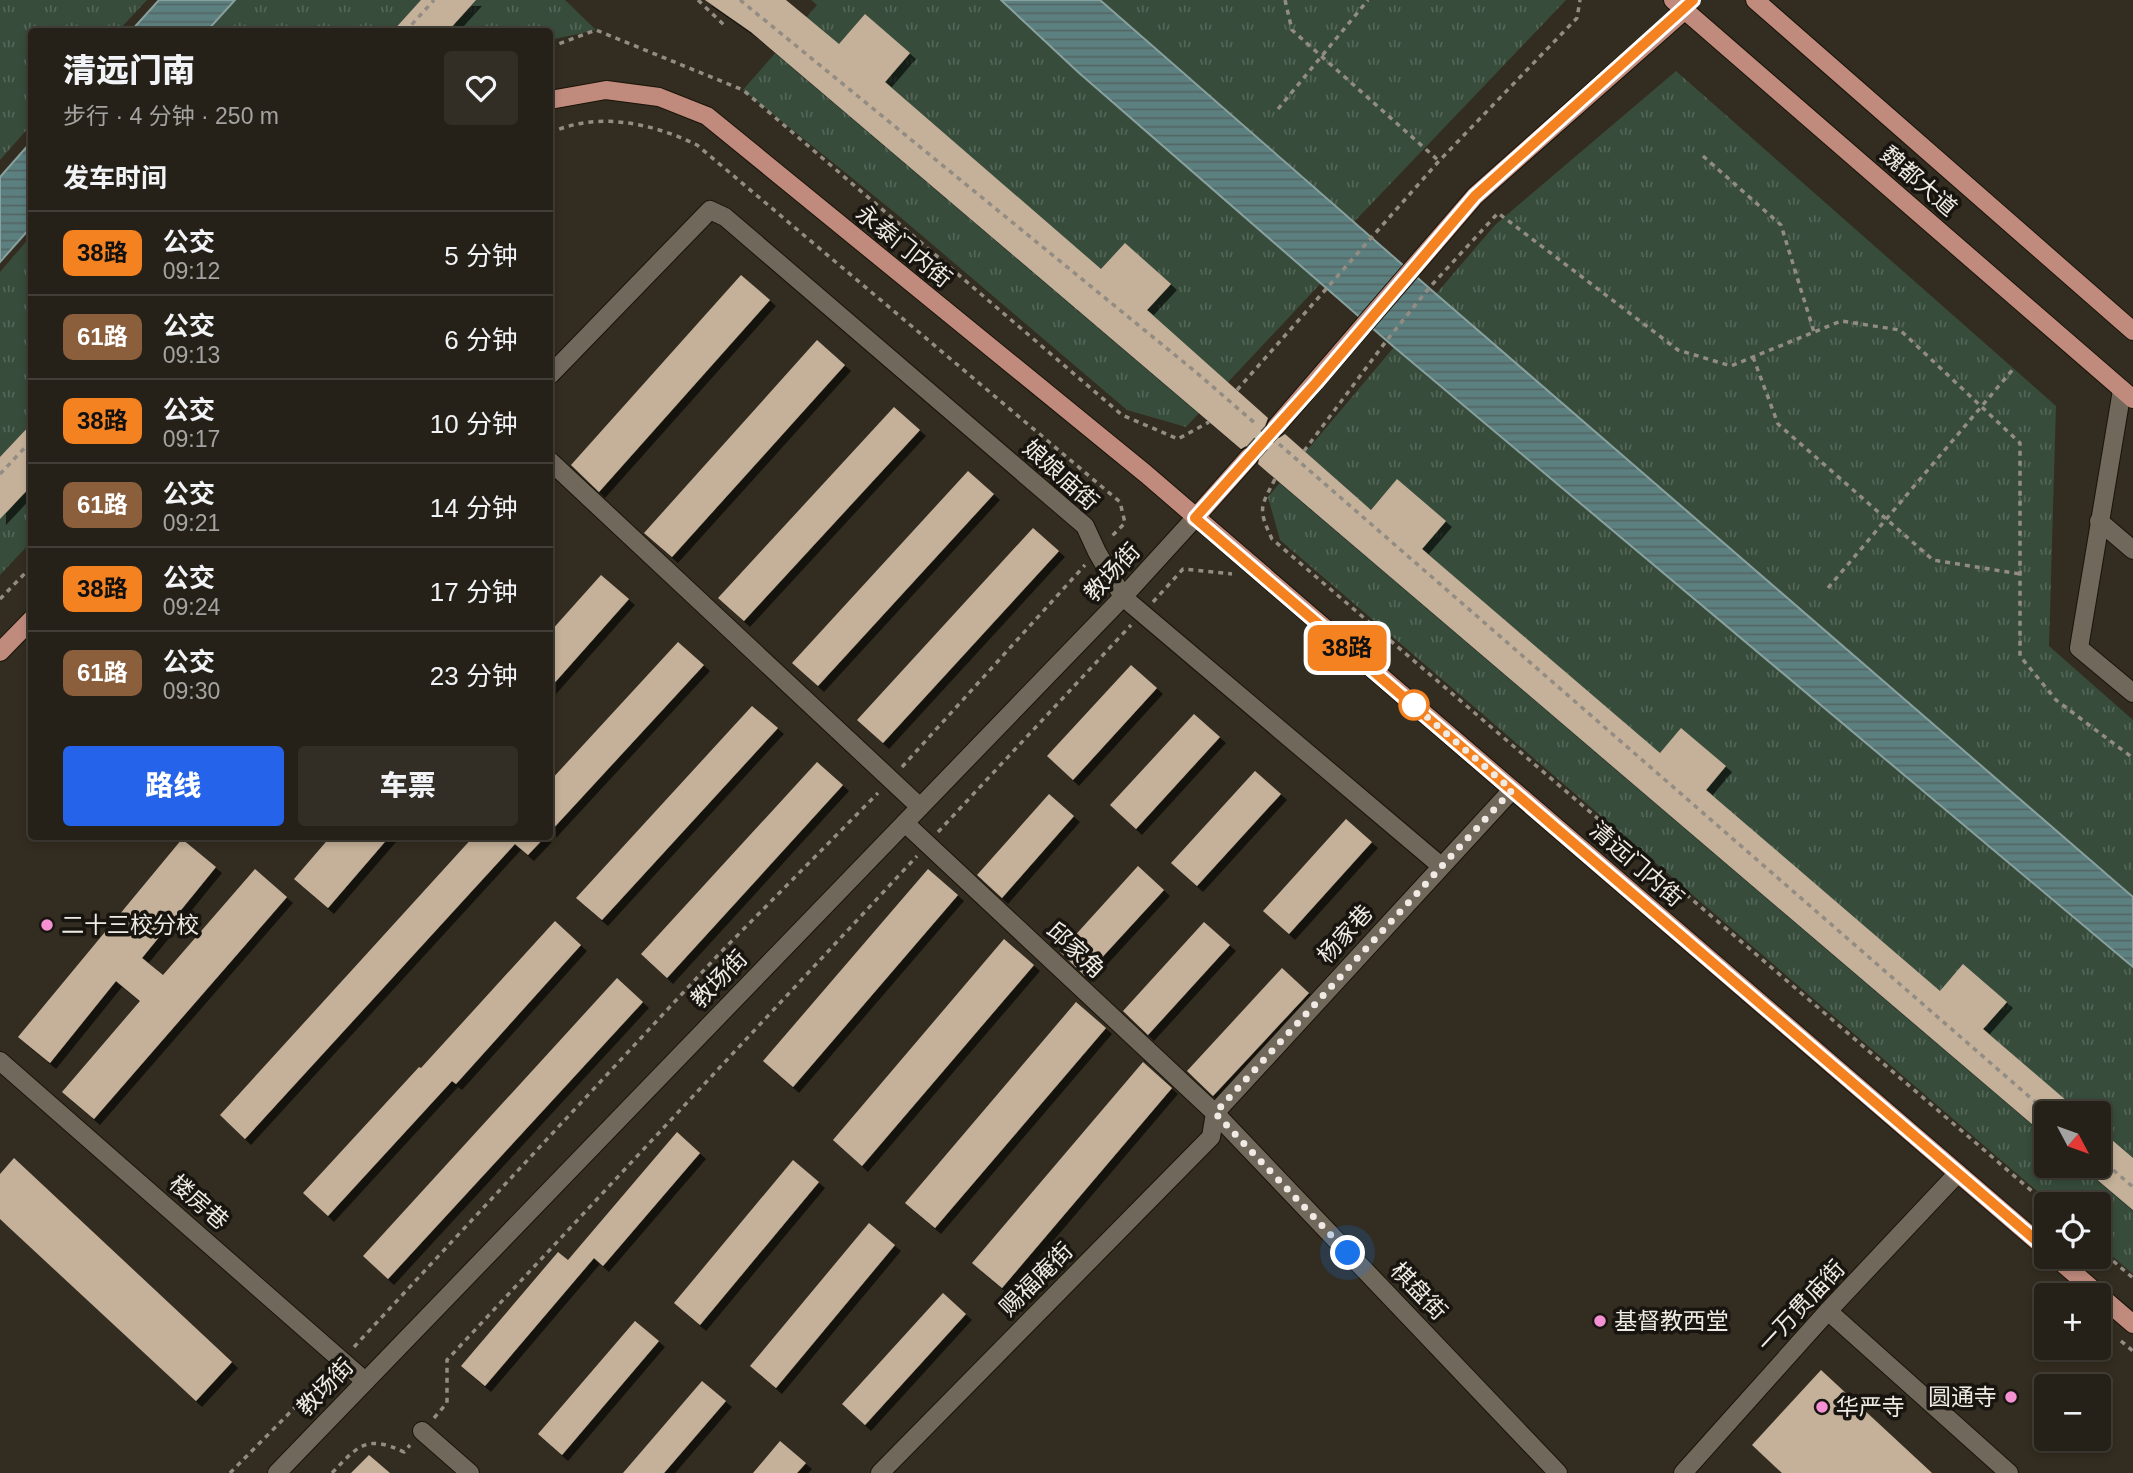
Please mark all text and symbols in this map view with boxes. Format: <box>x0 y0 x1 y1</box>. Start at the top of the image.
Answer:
button: heart <box>444 51 518 125</box>
text: 清远门南 <box>63 52 195 89</box>
text: 步行 · 4 分钟 · 250 m <box>63 103 279 129</box>
street label: 魏都大道 <box>1876 141 1962 221</box>
text: 发车时间 <box>63 163 167 193</box>
street label: 永泰门内街 <box>851 200 957 292</box>
text: 公交 <box>163 227 215 257</box>
text: 38路 <box>77 239 128 266</box>
text: 5 分钟 <box>444 241 518 271</box>
text: 09:12 <box>163 258 220 284</box>
text: 公交 <box>163 311 215 341</box>
text: 61路 <box>77 323 128 350</box>
text: 6 分钟 <box>444 325 518 355</box>
text: 09:13 <box>163 342 220 368</box>
text: 公交 <box>163 395 215 425</box>
text: 38路 <box>77 407 128 434</box>
text: 10 分钟 <box>430 409 518 439</box>
text: 09:17 <box>163 426 220 452</box>
street label: 娘娘庙街 <box>1018 435 1104 515</box>
text: 公交 <box>163 479 215 509</box>
text: 61路 <box>77 491 128 518</box>
text: 14 分钟 <box>430 493 518 523</box>
text: 09:21 <box>163 510 220 536</box>
street label: 教场街 <box>1079 538 1145 606</box>
text: 公交 <box>163 563 215 593</box>
text: 38路 <box>77 575 128 602</box>
text: 17 分钟 <box>430 577 518 607</box>
text: 09:24 <box>163 594 220 620</box>
line badge: 38路 <box>1307 625 1387 671</box>
text: 38路 <box>1322 634 1372 661</box>
text: 公交 <box>163 647 215 677</box>
text: 61路 <box>77 659 128 686</box>
text: 23 分钟 <box>430 661 518 691</box>
text: 09:30 <box>163 678 220 704</box>
unlabelled marker <box>1399 690 1429 720</box>
button: 路线 <box>63 746 284 826</box>
button: 车票 <box>298 746 518 826</box>
street label: 清远门内街 <box>1585 816 1689 912</box>
street label: 杨家巷 <box>1312 900 1378 968</box>
place label: 二十三校分校 <box>61 912 199 938</box>
marker: 二十三校分校 <box>39 917 55 933</box>
street label: 邱家角 <box>1042 917 1110 983</box>
street label: 教场街 <box>686 945 752 1013</box>
north arrow <box>2034 1101 2110 1178</box>
map controls <box>2034 1101 2111 1451</box>
street label: 楼房巷 <box>164 1170 234 1234</box>
button: locate <box>2034 1192 2111 1269</box>
your location <box>1330 1235 1365 1270</box>
street label: 赐福庵街 <box>994 1237 1078 1321</box>
street label: 一万贯庙街 <box>1752 1255 1850 1357</box>
street label: 棋盘街 <box>1386 1257 1452 1325</box>
button: + <box>2034 1283 2111 1360</box>
place label: 基督教西堂 <box>1614 1308 1729 1334</box>
marker: 基督教西堂 <box>1592 1313 1608 1329</box>
street label: 教场街 <box>292 1353 358 1421</box>
button: − <box>2034 1374 2111 1451</box>
place label: 圆通寺 <box>1928 1384 1997 1410</box>
marker: 圆通寺 <box>2003 1389 2019 1405</box>
place label: 华严寺 <box>1836 1394 1905 1420</box>
marker: 华严寺 <box>1814 1399 1830 1415</box>

